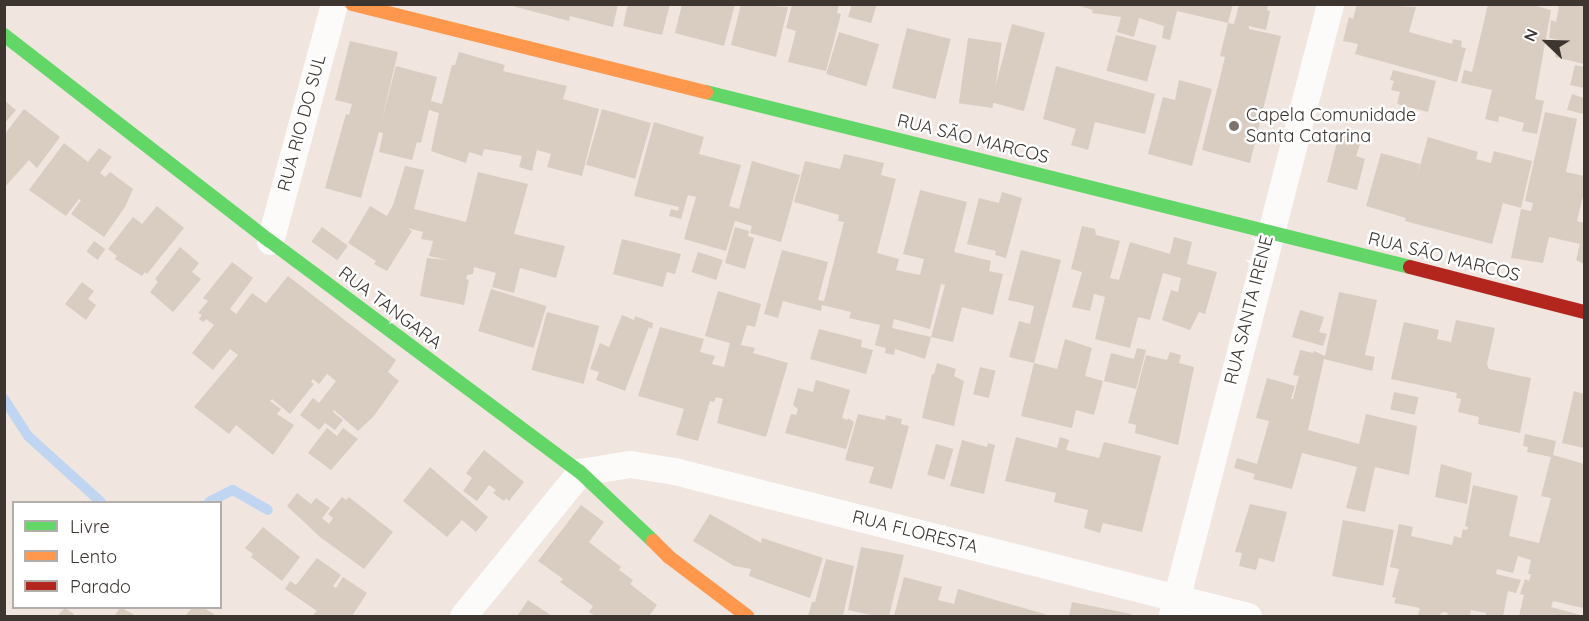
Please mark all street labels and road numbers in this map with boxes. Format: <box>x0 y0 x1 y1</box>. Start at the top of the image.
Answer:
street label: RUA RIO DO SUL <box>273 52 331 194</box>
street label: RUA SÃO MARCOS <box>895 110 1051 168</box>
street label: RUA SÃO MARCOS <box>1366 228 1522 286</box>
street label: RUA SANTA IRENE <box>1220 233 1278 387</box>
street label: RUA TANGARA <box>334 262 446 354</box>
street label: RUA FLORESTA <box>850 506 980 558</box>

